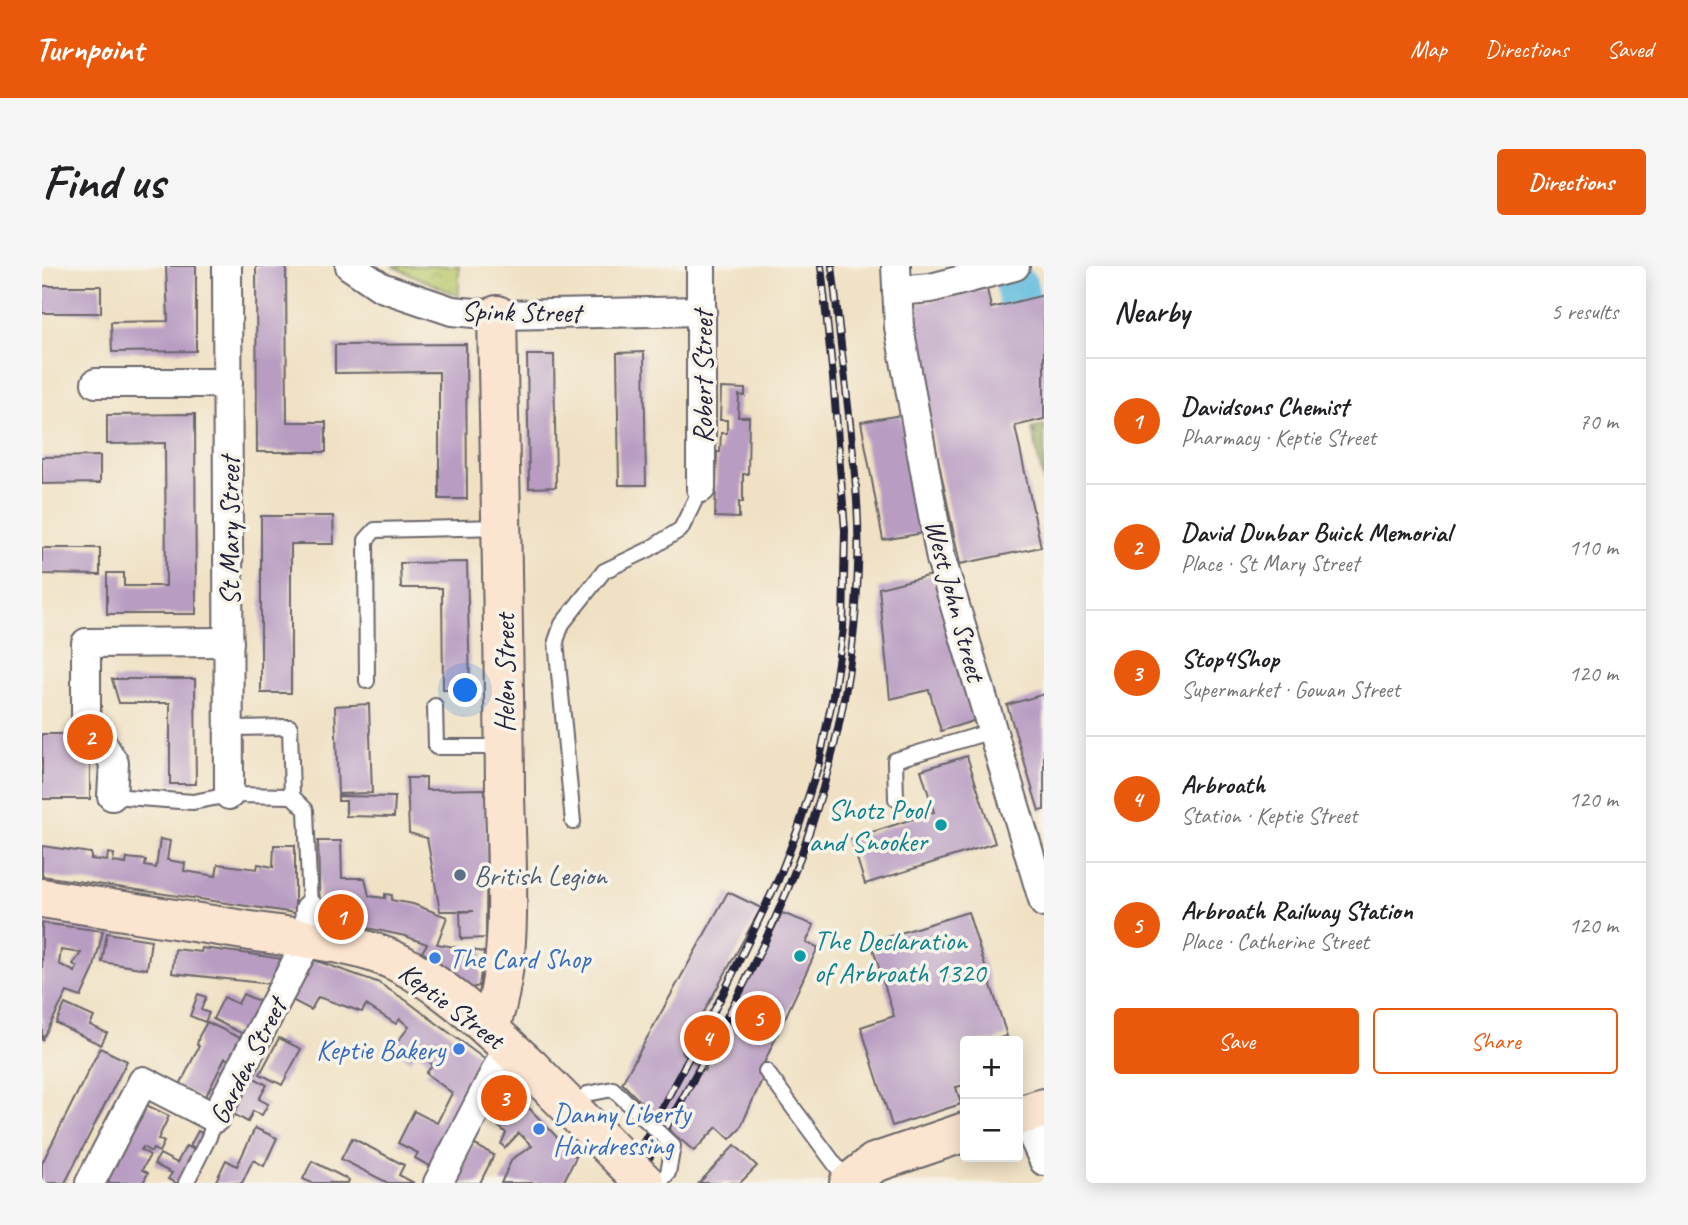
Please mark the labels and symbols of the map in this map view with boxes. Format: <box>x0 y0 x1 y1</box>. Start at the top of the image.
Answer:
street label: Spink Street <box>461 293 585 330</box>
street label: Robert Street <box>685 307 720 444</box>
street label: St Mary Street <box>212 453 247 605</box>
street label: West John Street <box>917 516 995 687</box>
street label: Helen Street <box>487 611 522 732</box>
your location <box>448 673 482 707</box>
pin: 2 <box>67 711 113 763</box>
place label: Shotz Pool and Snooker <box>809 792 932 859</box>
marker: Shotz Pool and Snooker <box>933 817 949 833</box>
place label: British Legion <box>474 858 608 893</box>
marker: British Legion <box>452 867 468 883</box>
pin: 1 <box>318 891 364 943</box>
place label: The Declaration of Arbroath 1320 <box>814 923 988 990</box>
place label: The Card Shop <box>449 941 592 976</box>
marker: The Declaration of Arbroath 1320 <box>792 948 808 964</box>
marker: The Card Shop <box>427 950 443 966</box>
street label: Keptie Street <box>392 954 514 1058</box>
street label: Garden Street <box>201 989 296 1130</box>
pin: 5 <box>735 992 781 1044</box>
pin: 4 <box>684 1012 730 1064</box>
place label: Keptie Bakery <box>316 1032 447 1067</box>
marker: Keptie Bakery <box>451 1041 467 1057</box>
pin: 3 <box>481 1072 527 1124</box>
place label: Danny Liberty Hairdressing <box>553 1096 693 1163</box>
marker: Danny Liberty Hairdressing <box>531 1121 547 1137</box>

